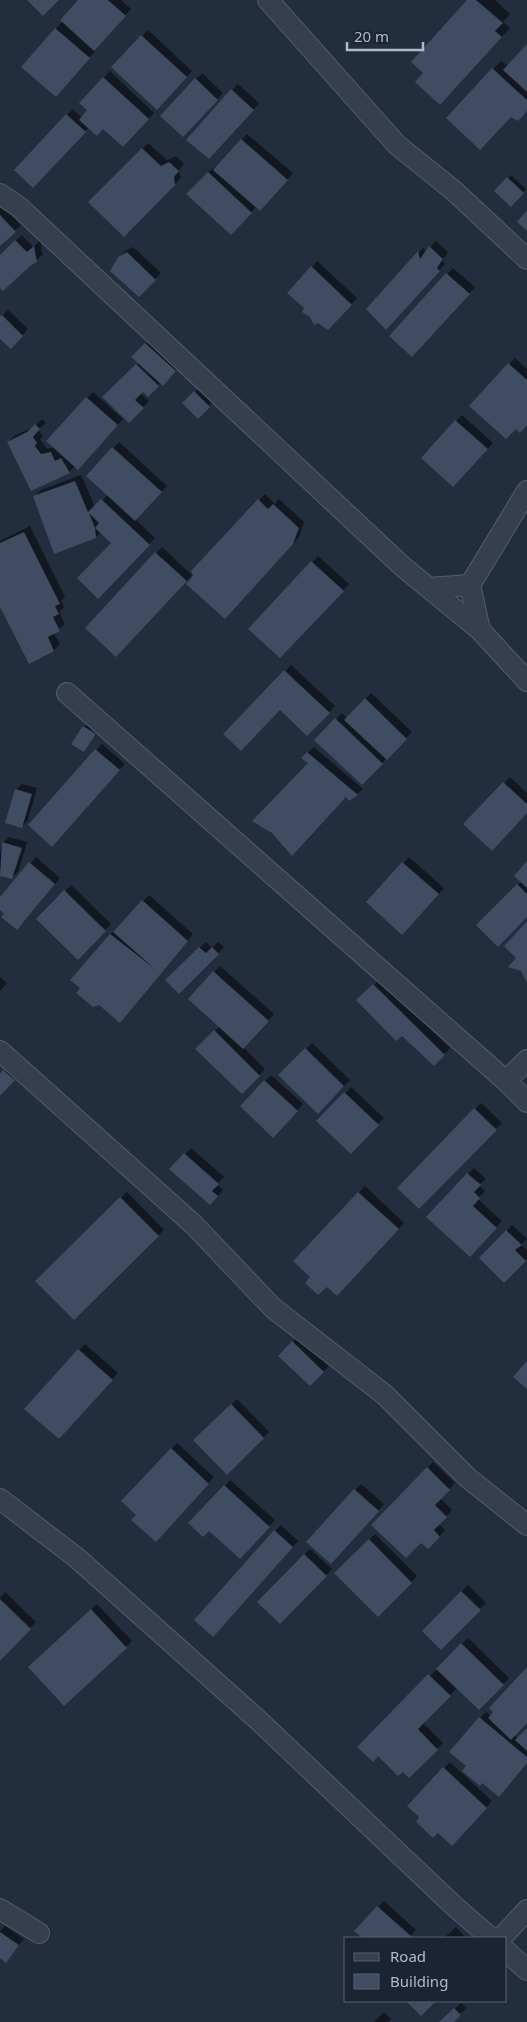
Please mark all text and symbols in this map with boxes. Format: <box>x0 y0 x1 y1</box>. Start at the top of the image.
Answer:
scale bar <box>347 20 423 52</box>
text: 20 m <box>354 26 389 46</box>
legend <box>344 1937 507 2002</box>
text: Road <box>390 1946 426 1966</box>
text: Building <box>390 1971 448 1991</box>

